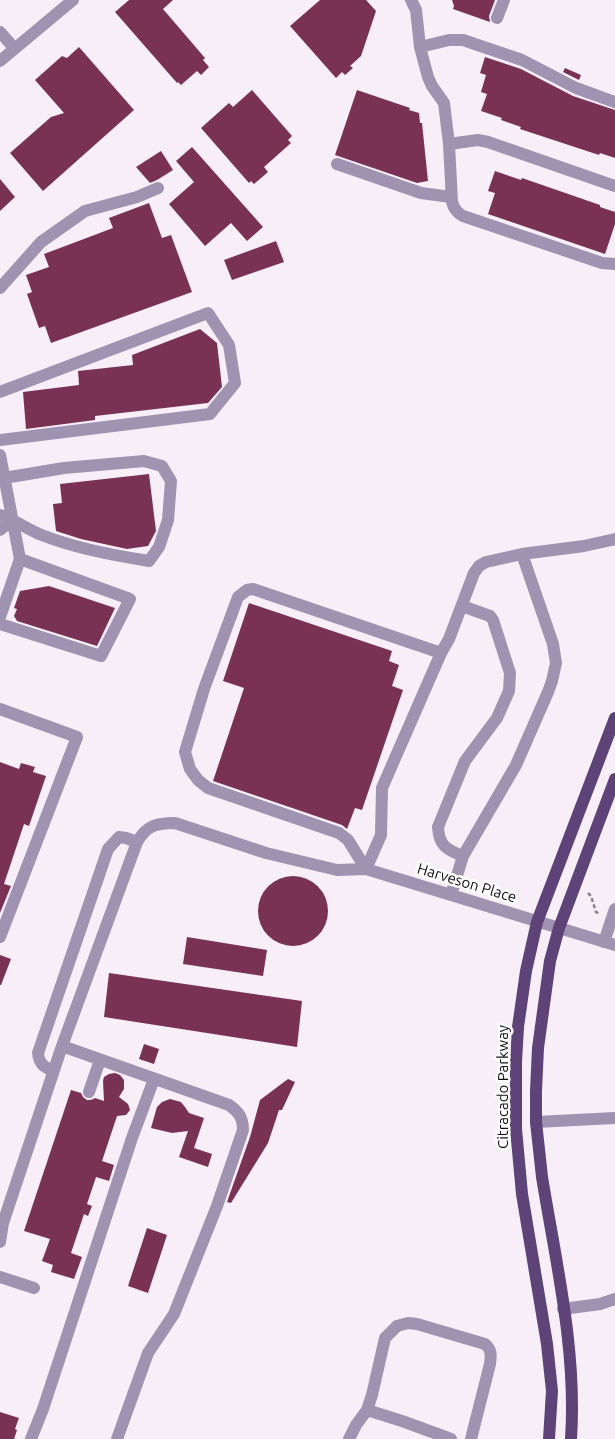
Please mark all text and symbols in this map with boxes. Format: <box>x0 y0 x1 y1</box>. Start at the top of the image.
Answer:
street label: Harveson Place <box>415 859 519 907</box>
street label: Citracado Parkway <box>494 1025 512 1149</box>

